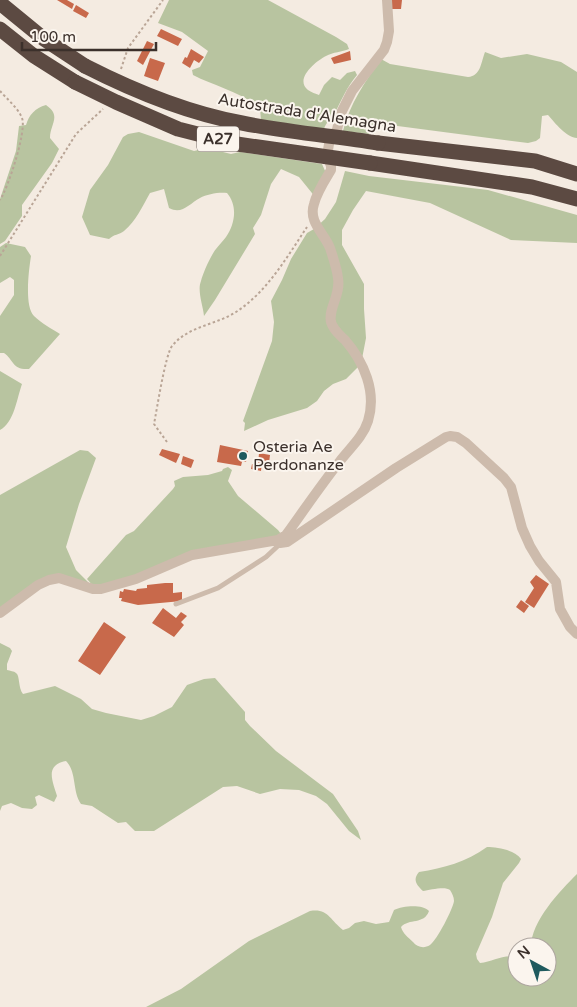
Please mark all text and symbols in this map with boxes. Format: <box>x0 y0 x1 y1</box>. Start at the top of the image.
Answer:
scale bar <box>22 20 156 52</box>
text: 100 m <box>30 28 76 46</box>
street label: Autostrada d'Alemagna <box>216 89 398 137</box>
road number: A27 <box>197 126 239 152</box>
place label: Osteria Ae Perdonanze <box>253 437 344 475</box>
marker: Osteria Ae Perdonanze <box>237 450 249 462</box>
north arrow <box>507 937 557 987</box>
text: N <box>514 942 534 963</box>

